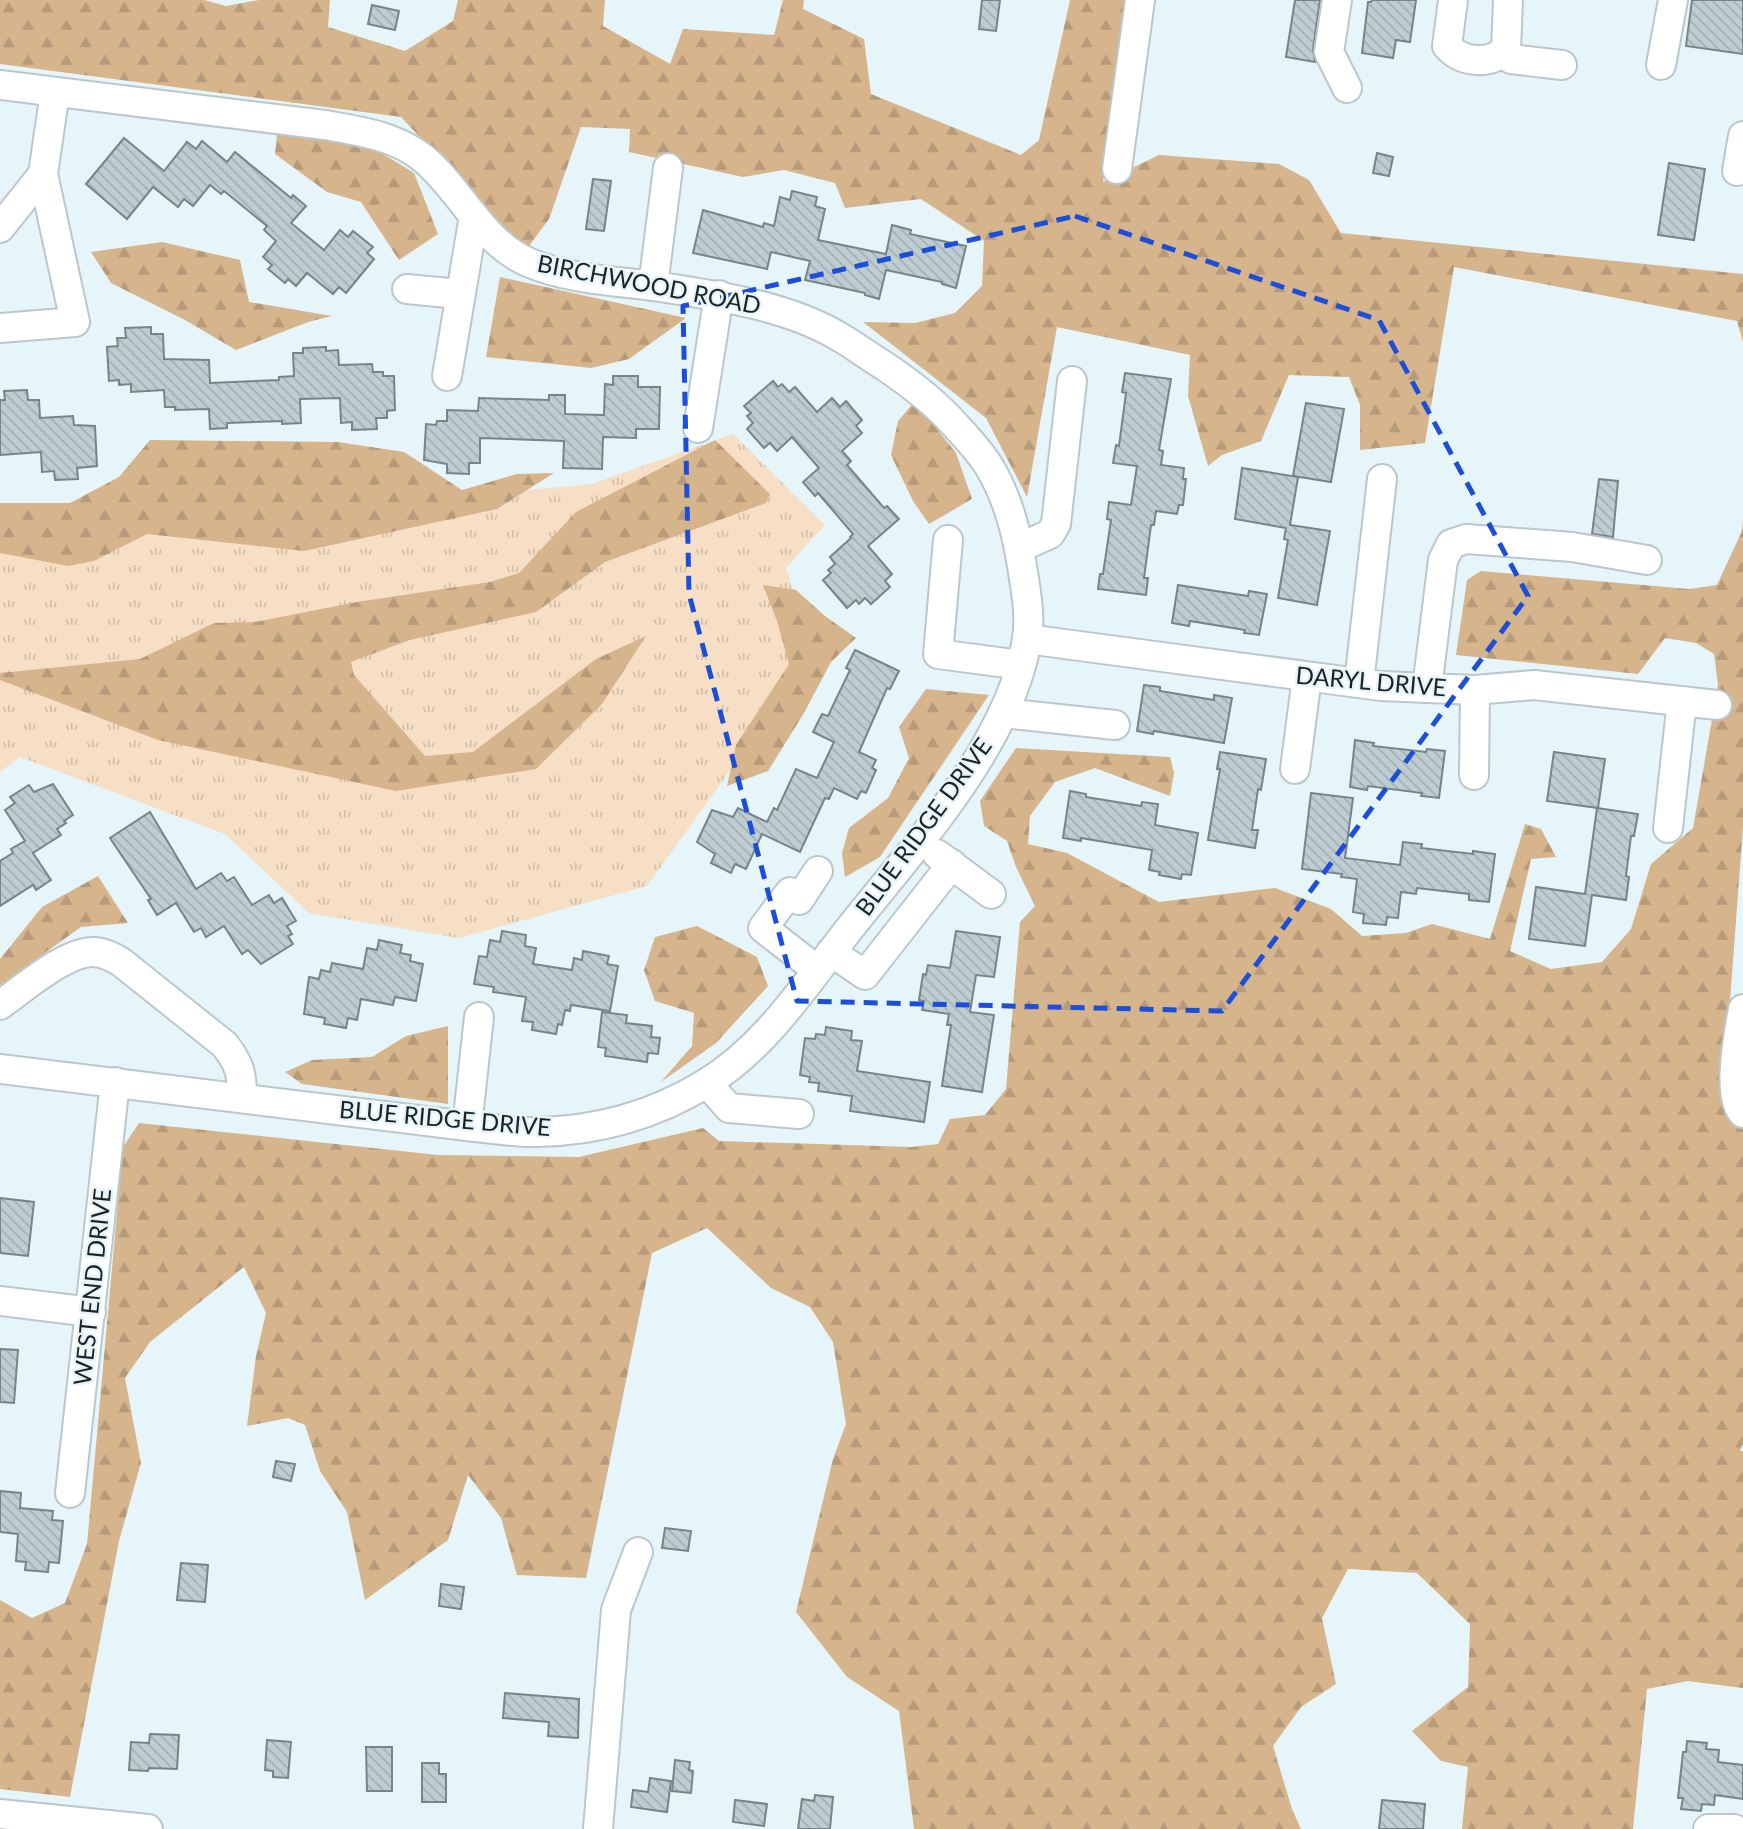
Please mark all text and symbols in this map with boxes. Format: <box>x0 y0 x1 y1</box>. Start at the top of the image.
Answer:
street label: BIRCHWOOD ROAD <box>535 248 763 319</box>
street label: DARYL DRIVE <box>1295 659 1448 702</box>
street label: BLUE RIDGE DRIVE <box>849 732 997 921</box>
street label: BLUE RIDGE DRIVE <box>338 1094 552 1141</box>
street label: WEST END DRIVE <box>67 1187 116 1387</box>

